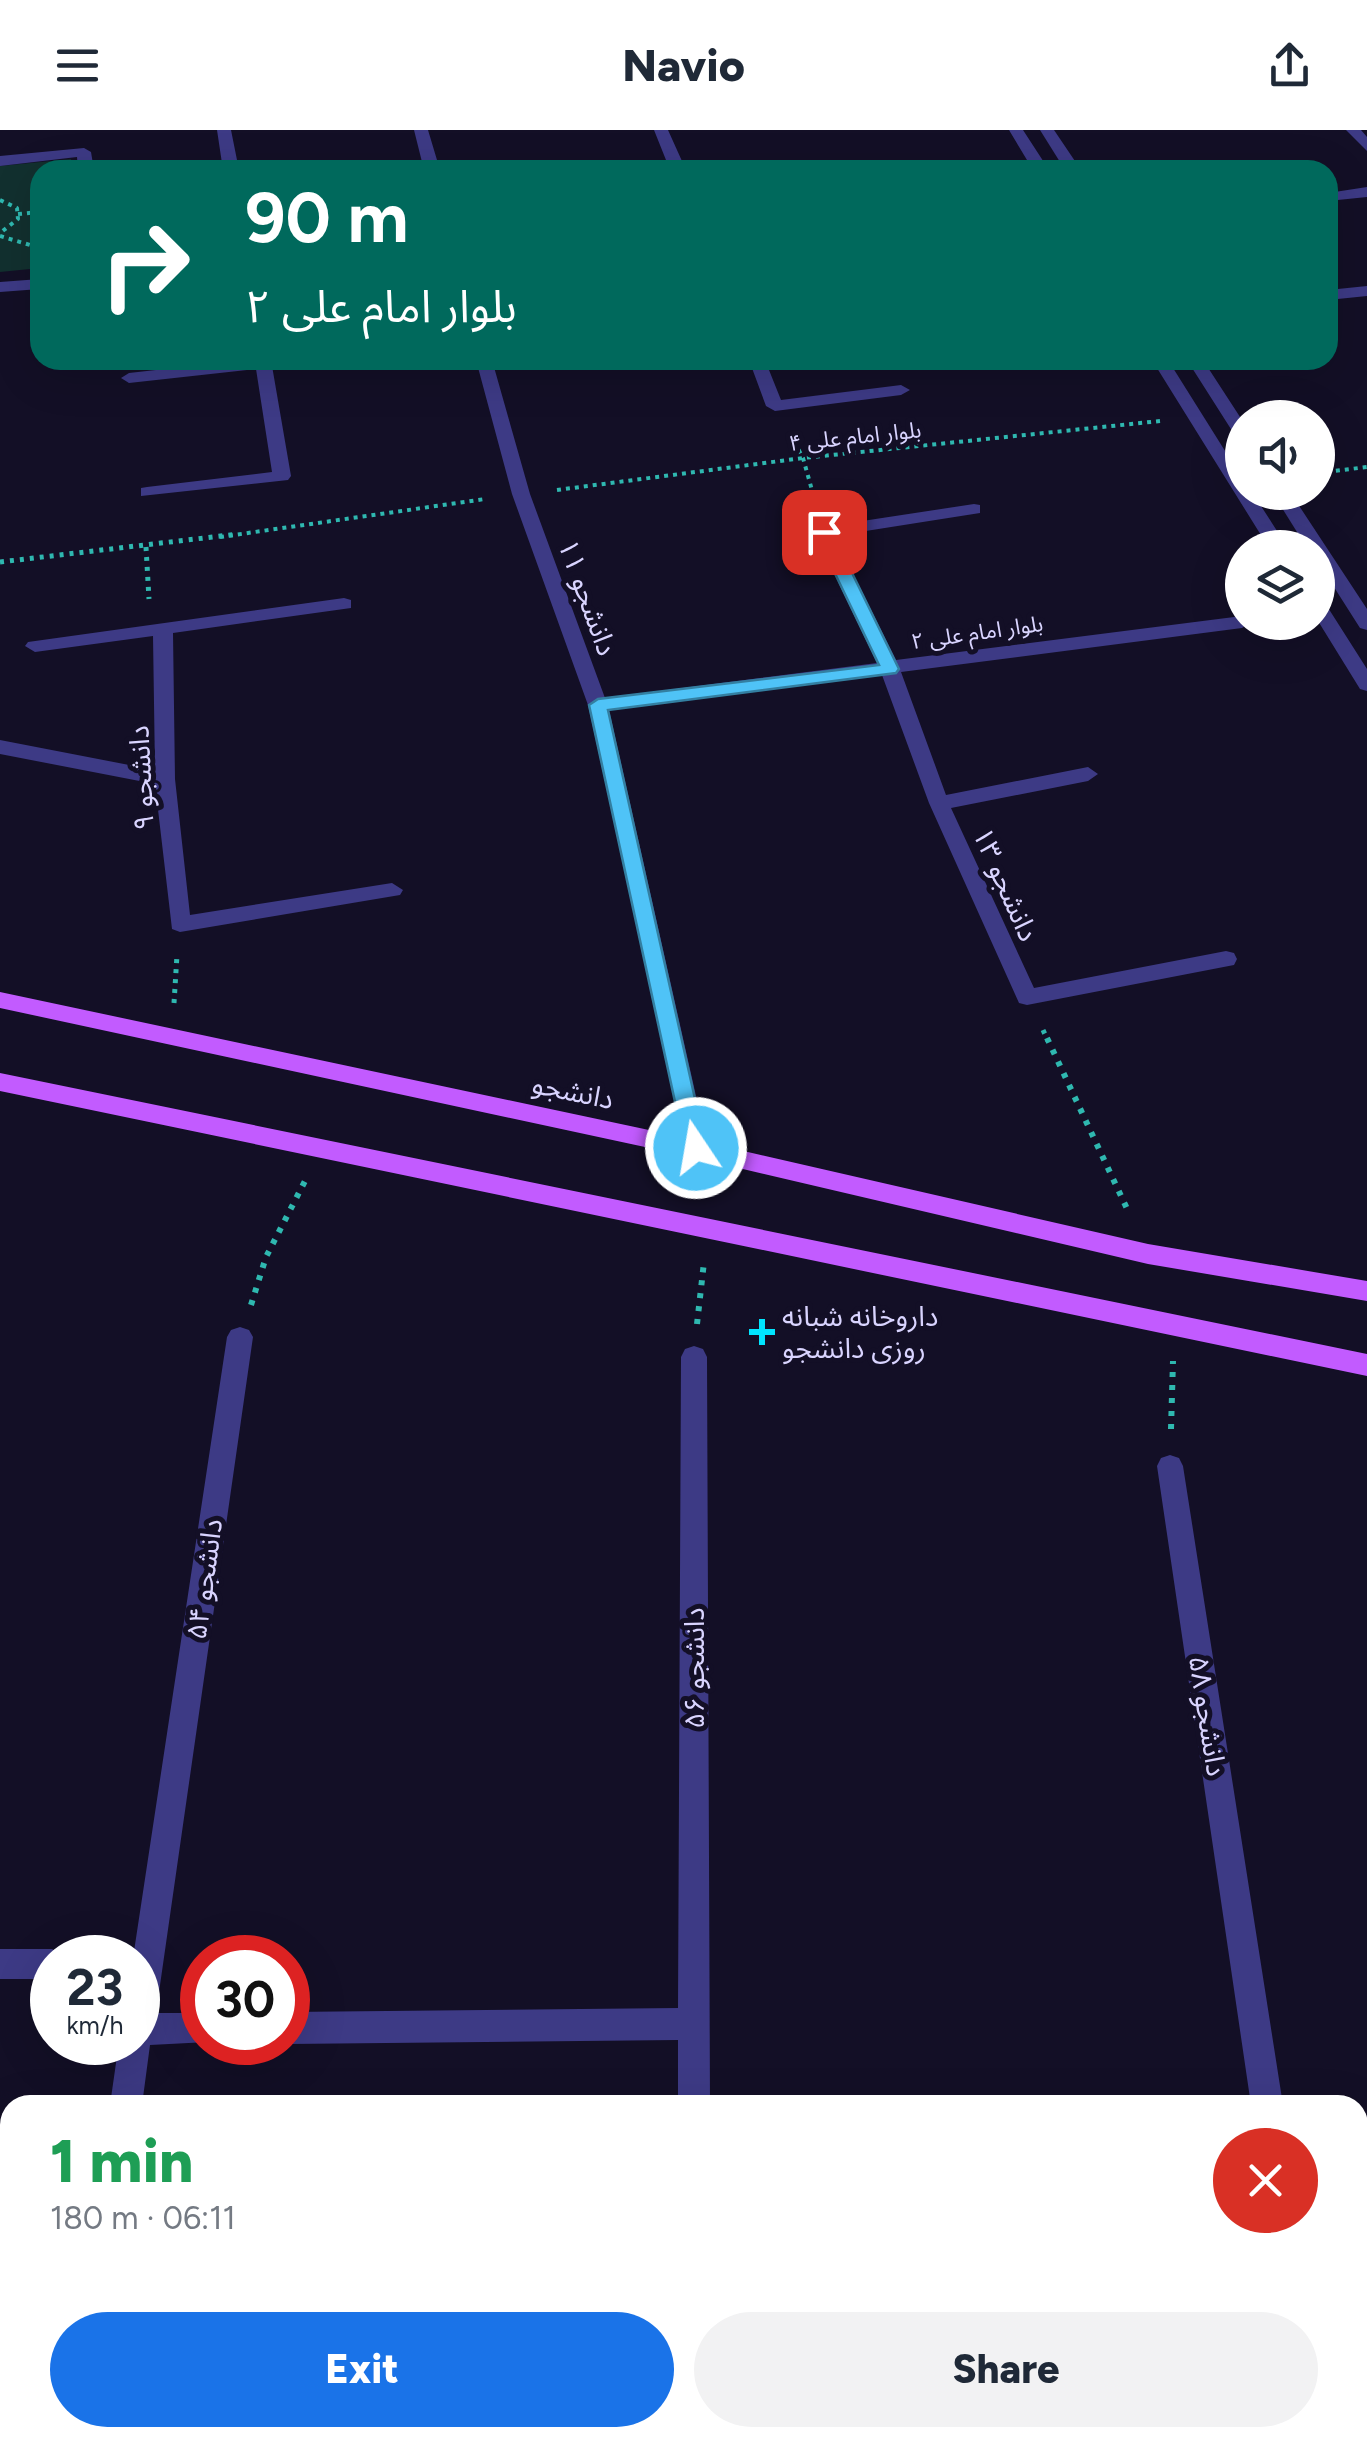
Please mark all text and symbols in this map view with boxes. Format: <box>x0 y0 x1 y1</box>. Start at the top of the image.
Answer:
icon: menu <box>50 38 105 93</box>
text: Navio <box>622 38 745 92</box>
icon: share <box>1262 38 1317 93</box>
text: 90 m <box>245 175 409 260</box>
icon: right <box>80 200 210 330</box>
text: بلوار امام علی ۲ <box>245 279 517 333</box>
map controls <box>1225 400 1335 640</box>
button: sound <box>1225 400 1335 510</box>
street label: بلوار امام علی ۴ <box>788 416 923 460</box>
pin <box>782 490 867 575</box>
icon: arrive <box>797 505 852 560</box>
button: layers <box>1225 530 1335 640</box>
street label: دانشجو ۱۱ <box>551 534 625 660</box>
street label: بلوار امام علی ۲ <box>909 610 1045 658</box>
street label: دانشجو ۹ <box>121 725 161 831</box>
street label: دانشجو ۱۳ <box>966 822 1046 946</box>
street label: دانشجو <box>529 1066 617 1116</box>
position arrow <box>644 1096 748 1200</box>
place label: داروخانه شبانه روزی دانشجو <box>782 1299 938 1365</box>
marker: داروخانه شبانه روزی دانشجو <box>751 1321 773 1343</box>
street label: دانشجو ۵۴ <box>179 1517 229 1641</box>
street label: دانشجو ۵۶ <box>677 1607 711 1729</box>
street label: دانشجو ۵۸ <box>1182 1653 1234 1779</box>
speed limit sign: 30 <box>180 1935 310 2065</box>
text: 23 <box>67 1957 123 2018</box>
text: km/h <box>66 2010 124 2040</box>
text: 1 min <box>50 2125 193 2197</box>
button: close <box>1213 2128 1318 2233</box>
text: 180 m · 06:11 <box>50 2199 236 2237</box>
button: Exit <box>50 2312 674 2427</box>
button: Share <box>694 2312 1318 2427</box>

